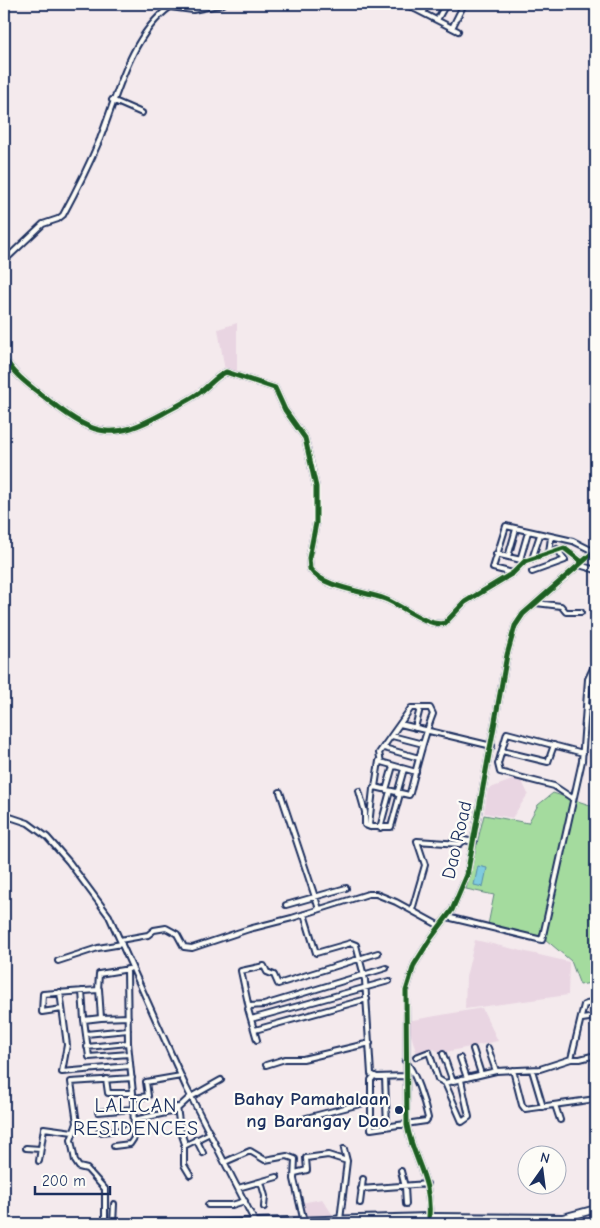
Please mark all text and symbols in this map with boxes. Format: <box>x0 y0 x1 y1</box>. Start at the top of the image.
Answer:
street label: Dao Road <box>437 799 477 881</box>
place label: Bahay Pamahalaan ng Barangay Dao <box>234 1088 389 1132</box>
district label: LALICAN RESIDENCES <box>73 1094 199 1140</box>
marker: Bahay Pamahalaan ng Barangay Dao <box>393 1104 405 1116</box>
north arrow <box>518 1146 568 1196</box>
text: N <box>539 1149 552 1167</box>
scale bar <box>35 1163 110 1195</box>
text: 200 m <box>42 1172 86 1190</box>

